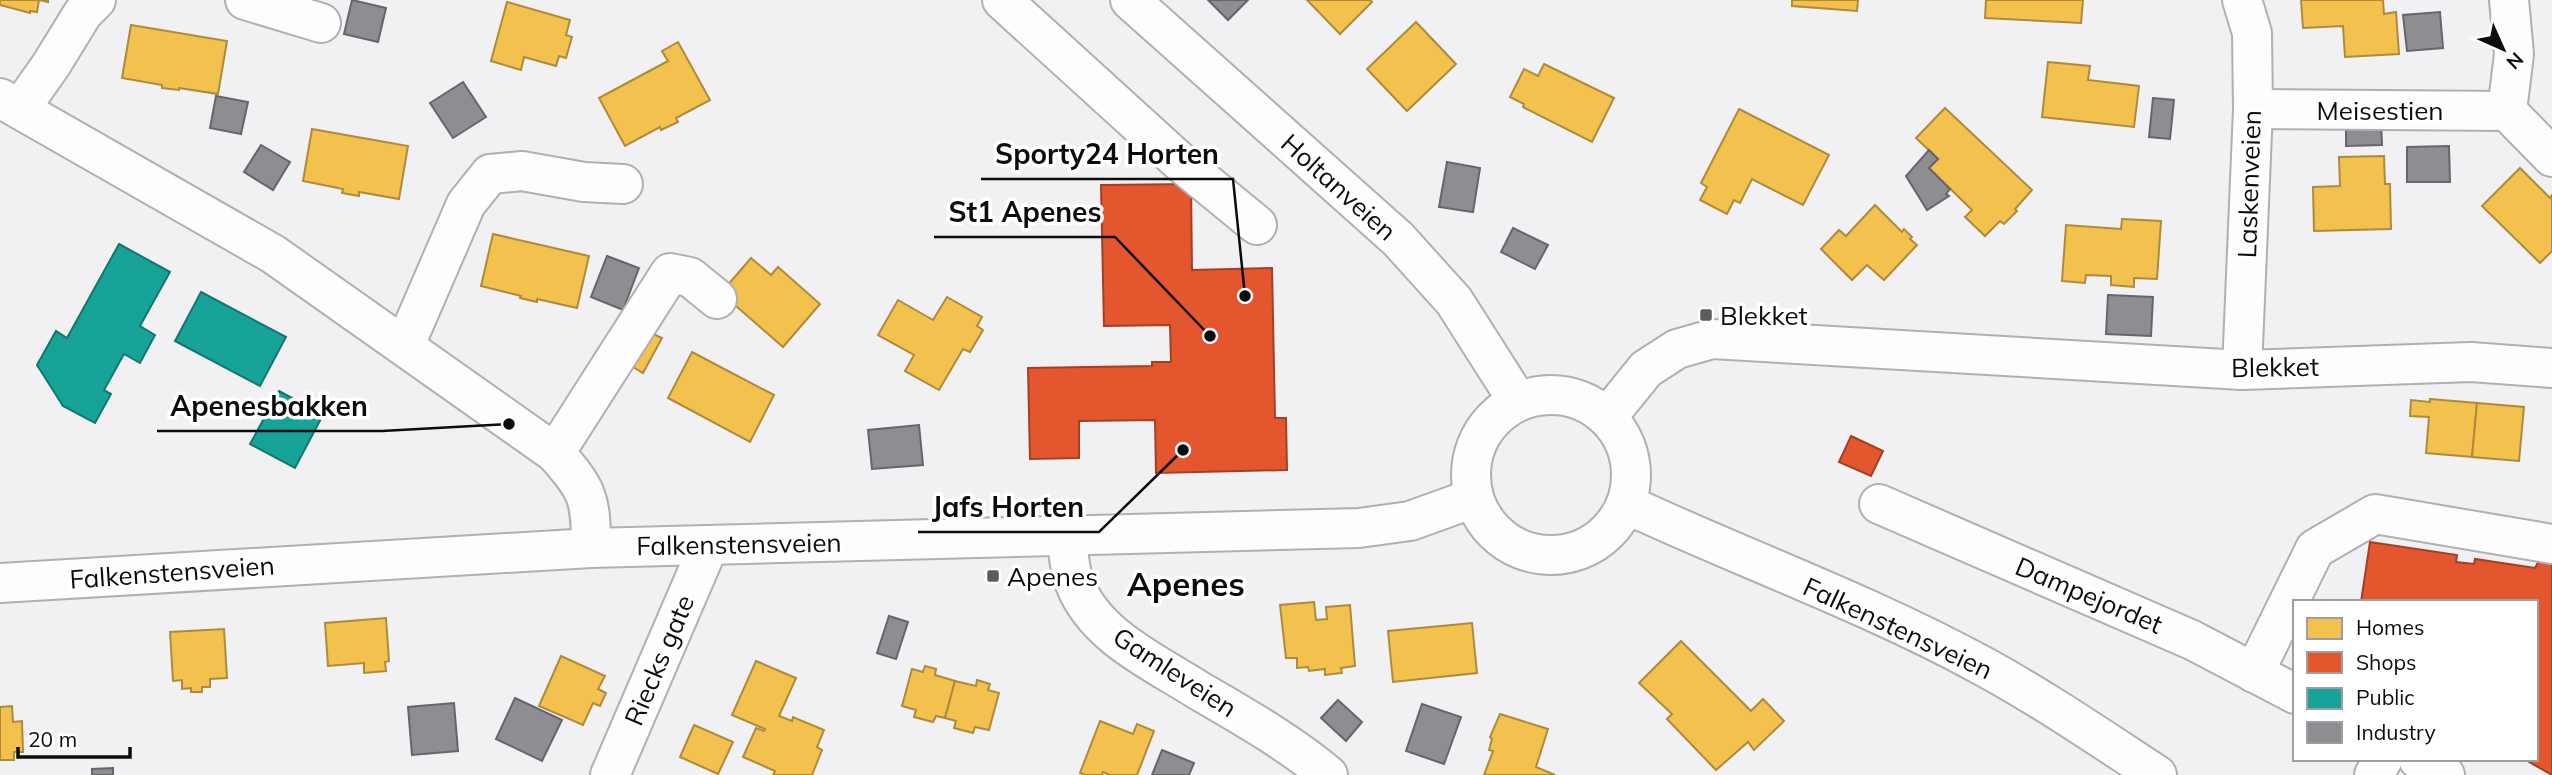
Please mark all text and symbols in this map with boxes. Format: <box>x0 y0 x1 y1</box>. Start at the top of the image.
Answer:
north arrow <box>2468 14 2538 84</box>
text: N <box>2501 47 2529 75</box>
street label: Meisestien <box>2316 94 2444 127</box>
street label: Laskenveien <box>2230 109 2268 259</box>
street label: Holtanveien <box>1274 127 1404 247</box>
callout: Sporty24 Horten <box>981 130 1233 179</box>
text: Sporty24 Horten <box>995 136 1219 171</box>
callout: St1 Apenes <box>934 188 1115 237</box>
text: St1 Apenes <box>949 194 1101 229</box>
place label: Blekket <box>1720 299 1808 332</box>
marker: Blekket <box>1698 307 1714 323</box>
street label: Blekket <box>2231 350 2319 384</box>
callout: Apenesbakken <box>157 382 382 431</box>
text: Apenesbakken <box>170 388 368 423</box>
callout: Jafs Horten <box>918 483 1099 532</box>
text: Jafs Horten <box>932 489 1084 524</box>
street label: Falkenstensveien <box>636 526 842 562</box>
street label: Falkenstensveien <box>68 548 276 596</box>
street label: Dampejordet <box>2010 549 2168 641</box>
place label: Apenes <box>1007 560 1098 593</box>
district label: Apenes <box>1127 563 1245 604</box>
marker: Apenes <box>985 568 1001 584</box>
street label: Falkenstensveien <box>1798 570 1998 686</box>
street label: Riecks gate <box>617 590 701 730</box>
legend <box>2293 600 2538 761</box>
text: Homes <box>2356 614 2424 640</box>
street label: Gamleveien <box>1107 620 1243 724</box>
text: Shops <box>2356 649 2416 675</box>
text: Public <box>2356 684 2415 710</box>
scale bar <box>18 716 130 760</box>
text: Industry <box>2356 719 2436 745</box>
text: 20 m <box>28 726 77 752</box>

